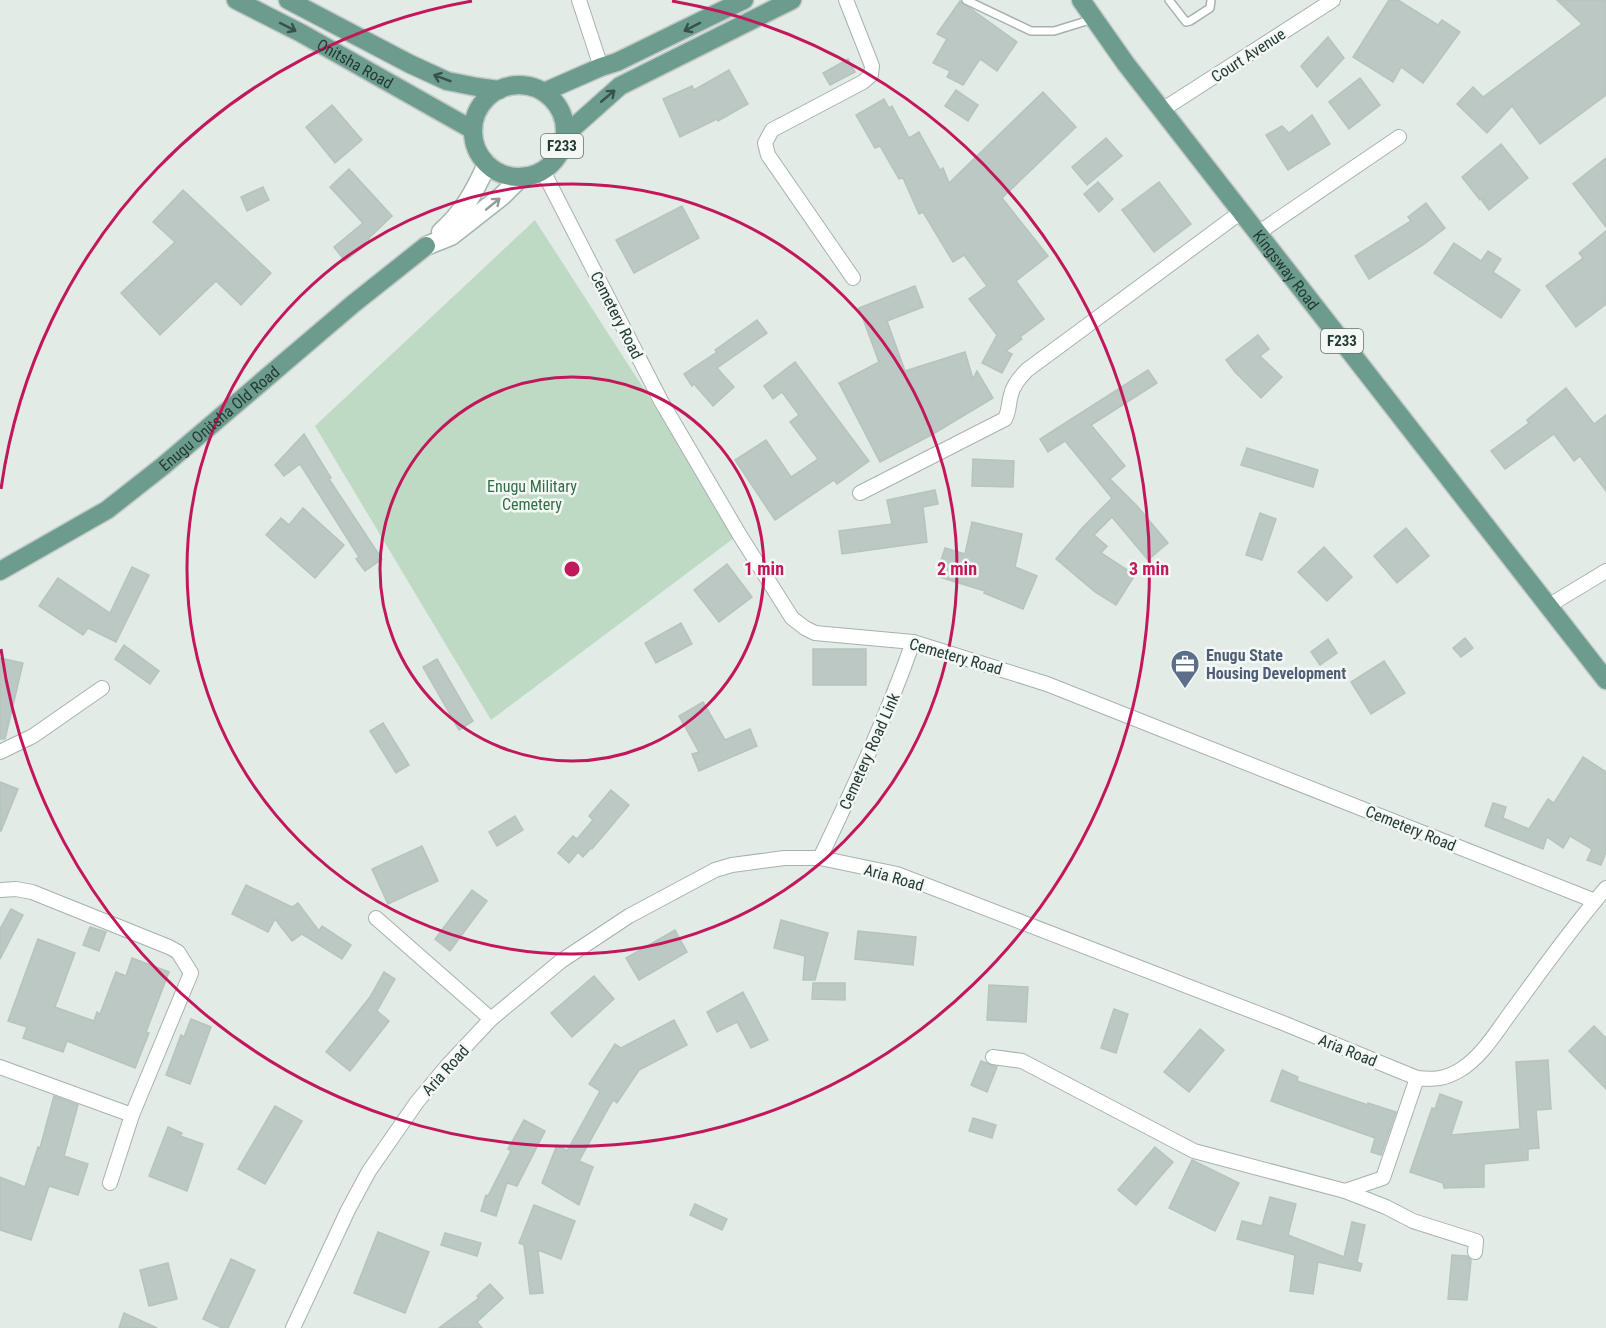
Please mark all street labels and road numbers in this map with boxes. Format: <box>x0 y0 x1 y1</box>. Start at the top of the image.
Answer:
street label: Court Avenue <box>1208 24 1289 86</box>
street label: Onitsha Road <box>313 35 396 93</box>
road number: F233 <box>541 134 583 158</box>
street label: Kingsway Road <box>1249 226 1323 314</box>
street label: Cemetery Road <box>586 268 647 362</box>
road number: F233 <box>1321 329 1363 353</box>
street label: Enugu Onitsha Old Road <box>155 362 283 475</box>
street label: Cemetery Road <box>907 634 1005 679</box>
street label: Cemetery Road Link <box>835 689 904 813</box>
street label: Cemetery Road <box>1363 802 1459 855</box>
street label: Aria Road <box>862 860 926 895</box>
street label: Aria Road <box>1316 1030 1380 1071</box>
street label: Aria Road <box>418 1041 473 1099</box>

